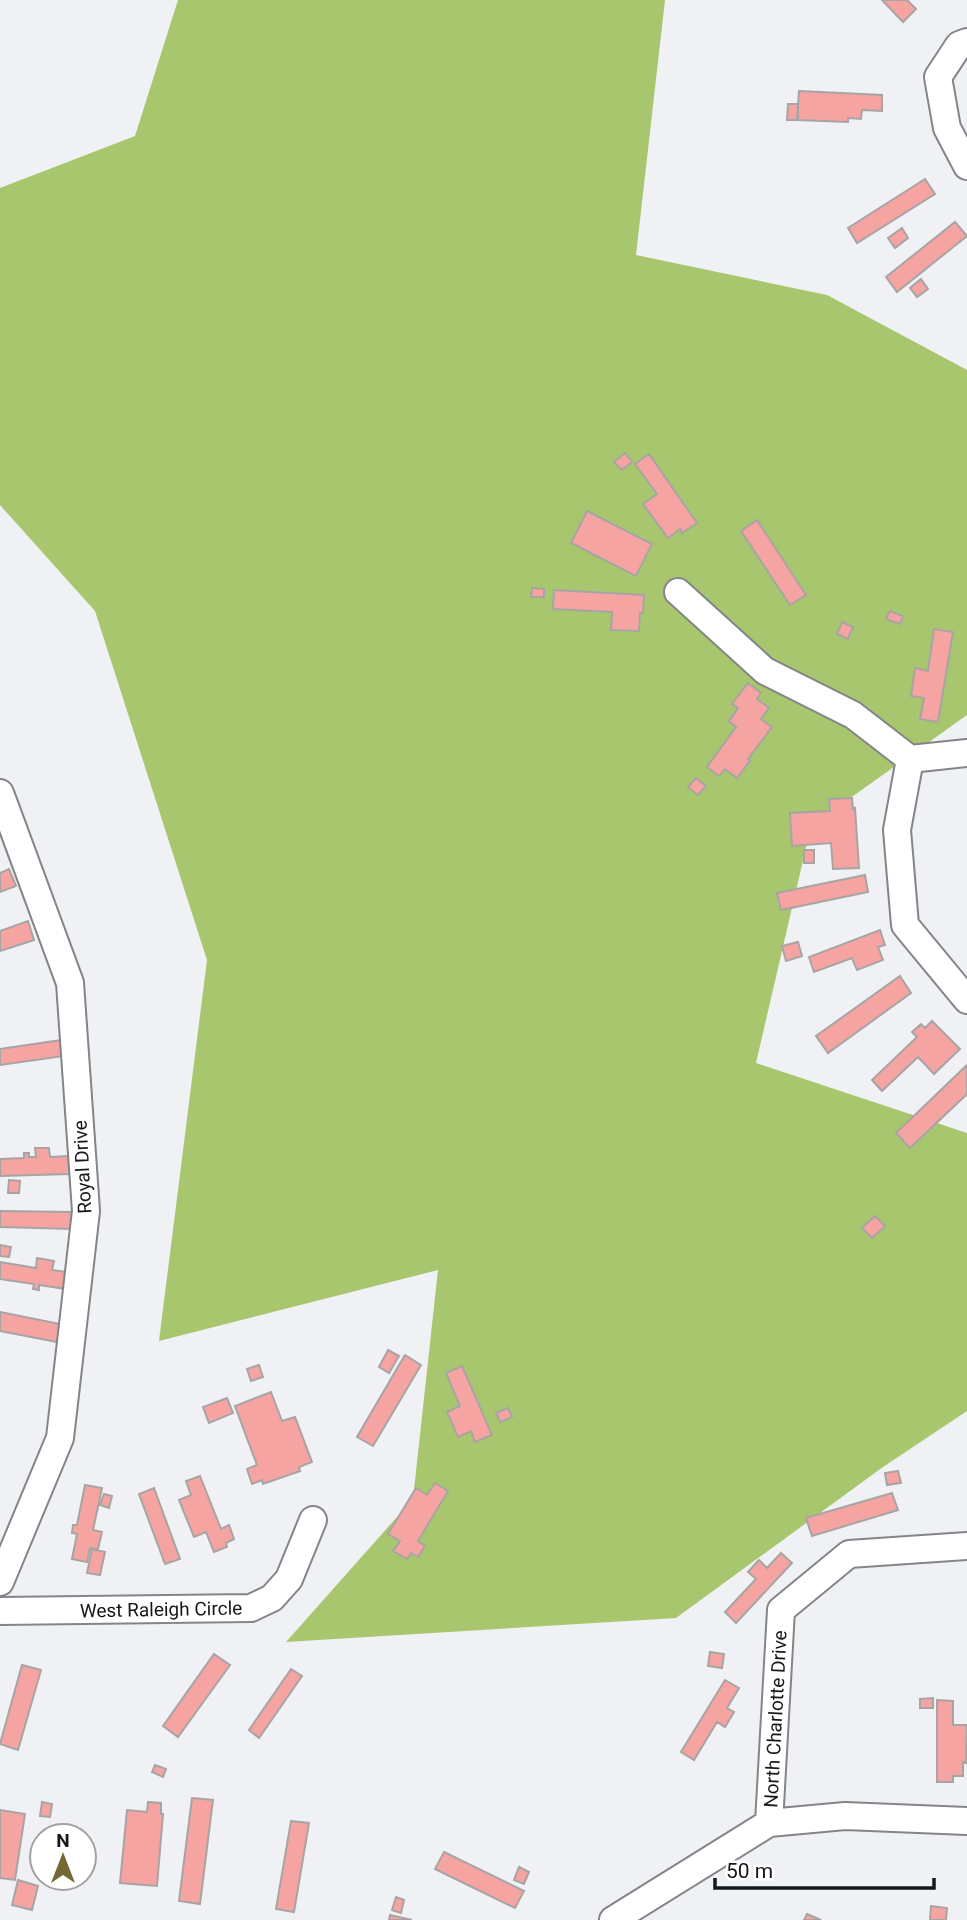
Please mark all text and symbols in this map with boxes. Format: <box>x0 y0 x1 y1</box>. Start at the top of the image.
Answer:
street label: Royal Drive <box>69 1120 96 1214</box>
street label: West Raleigh Circle <box>80 1597 242 1622</box>
street label: North Charlotte Drive <box>759 1630 792 1808</box>
north arrow <box>28 1822 98 1892</box>
text: N <box>56 1829 70 1852</box>
scale bar <box>715 1846 934 1890</box>
text: 50 m <box>726 1859 773 1883</box>

